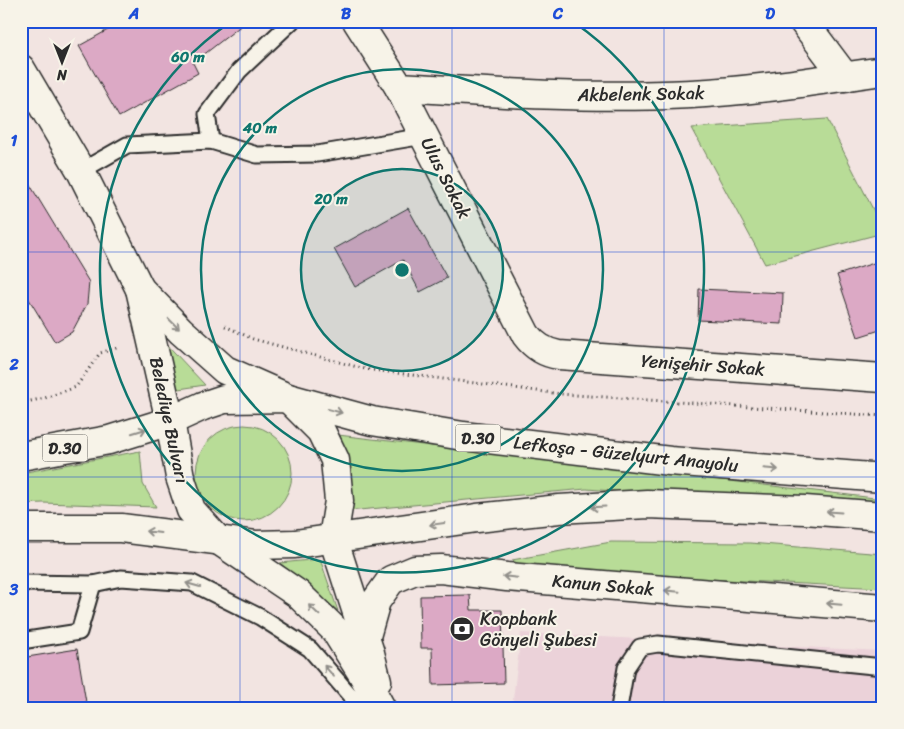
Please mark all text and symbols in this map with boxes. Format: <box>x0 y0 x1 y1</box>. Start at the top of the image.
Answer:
text: A <box>128 0 139 28</box>
text: B <box>341 0 352 28</box>
text: C <box>552 0 564 28</box>
text: D <box>765 0 775 28</box>
north arrow <box>38 38 88 88</box>
text: 60 m <box>170 44 205 70</box>
text: N <box>57 62 68 87</box>
street label: Akbelenk Sokak <box>576 77 705 111</box>
text: 40 m <box>242 115 278 141</box>
text: 1 <box>11 126 18 155</box>
street label: Ulus Sokak <box>412 131 480 225</box>
text: 20 m <box>313 186 348 212</box>
centre of rings <box>393 261 411 279</box>
one-way arrow <box>168 318 180 330</box>
street label: Yenişehir Sokak <box>640 345 766 385</box>
text: 2 <box>8 350 19 379</box>
street label: Belediye Bulvarı <box>140 354 198 486</box>
one-way arrow <box>327 407 343 416</box>
road number: D.30 <box>456 424 500 452</box>
one-way arrow <box>131 425 147 435</box>
street label: Lefkoşa - Güzelyurt Anayolu <box>512 426 740 482</box>
road number: D.30 <box>42 434 88 462</box>
one-way arrow <box>763 464 779 474</box>
one-way arrow <box>591 502 607 512</box>
one-way arrow <box>826 508 842 517</box>
one-way arrow <box>429 519 445 529</box>
one-way arrow <box>145 527 161 537</box>
street label: Kanun Sokak <box>551 565 656 605</box>
one-way arrow <box>503 572 519 582</box>
text: 3 <box>9 575 19 604</box>
one-way arrow <box>185 580 201 590</box>
one-way arrow <box>664 586 680 596</box>
one-way arrow <box>826 599 842 609</box>
place label: Koopbank Gönyeli Şubesi <box>480 603 598 656</box>
one-way arrow <box>308 604 321 616</box>
bank icon: Koopbank Gönyeli Şubesi <box>449 616 475 642</box>
one-way arrow <box>323 664 334 677</box>

